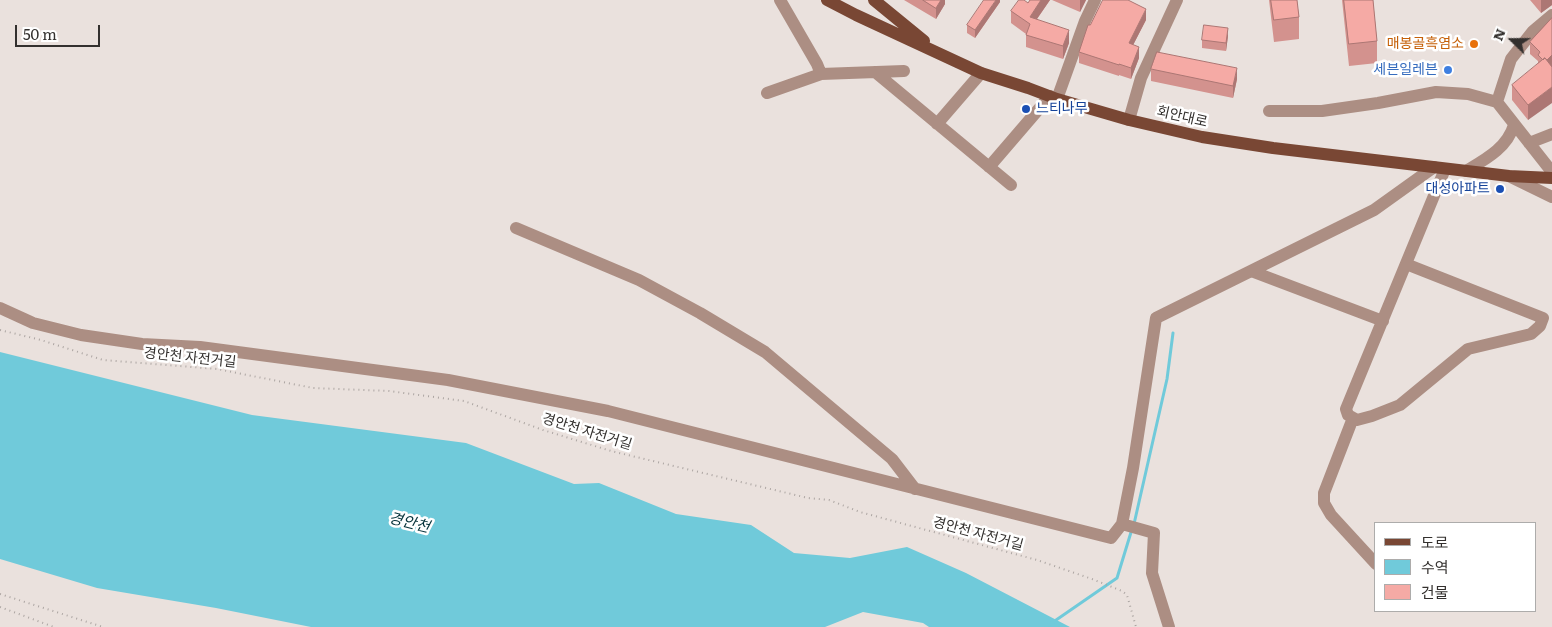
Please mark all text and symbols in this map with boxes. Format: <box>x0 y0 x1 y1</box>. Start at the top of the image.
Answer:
scale bar <box>18 15 102 47</box>
north arrow <box>1487 15 1537 65</box>
text: 50 m <box>23 22 57 45</box>
text: N <box>1487 25 1510 44</box>
place label: 매봉골흑염소 <box>1387 36 1464 52</box>
marker: 매봉골흑염소 <box>1468 38 1480 50</box>
place label: 세븐일레븐 <box>1374 62 1438 78</box>
marker: 세븐일레븐 <box>1442 64 1454 76</box>
place label: 느티나무 <box>1036 101 1088 117</box>
marker: 느티나무 <box>1020 103 1032 115</box>
street label: 회안대로 <box>1155 103 1209 131</box>
place label: 대성아파트 <box>1426 181 1490 197</box>
marker: 대성아파트 <box>1494 183 1506 195</box>
street label: 경안천 자전거길 <box>143 345 237 371</box>
street label: 경안천 자전거길 <box>540 410 634 454</box>
water label: 경안천 <box>387 509 431 537</box>
street label: 경안천 자전거길 <box>931 514 1025 554</box>
legend <box>1374 522 1537 612</box>
text: 도로 <box>1421 530 1449 553</box>
text: 수역 <box>1421 555 1449 578</box>
text: 건물 <box>1421 580 1449 603</box>

